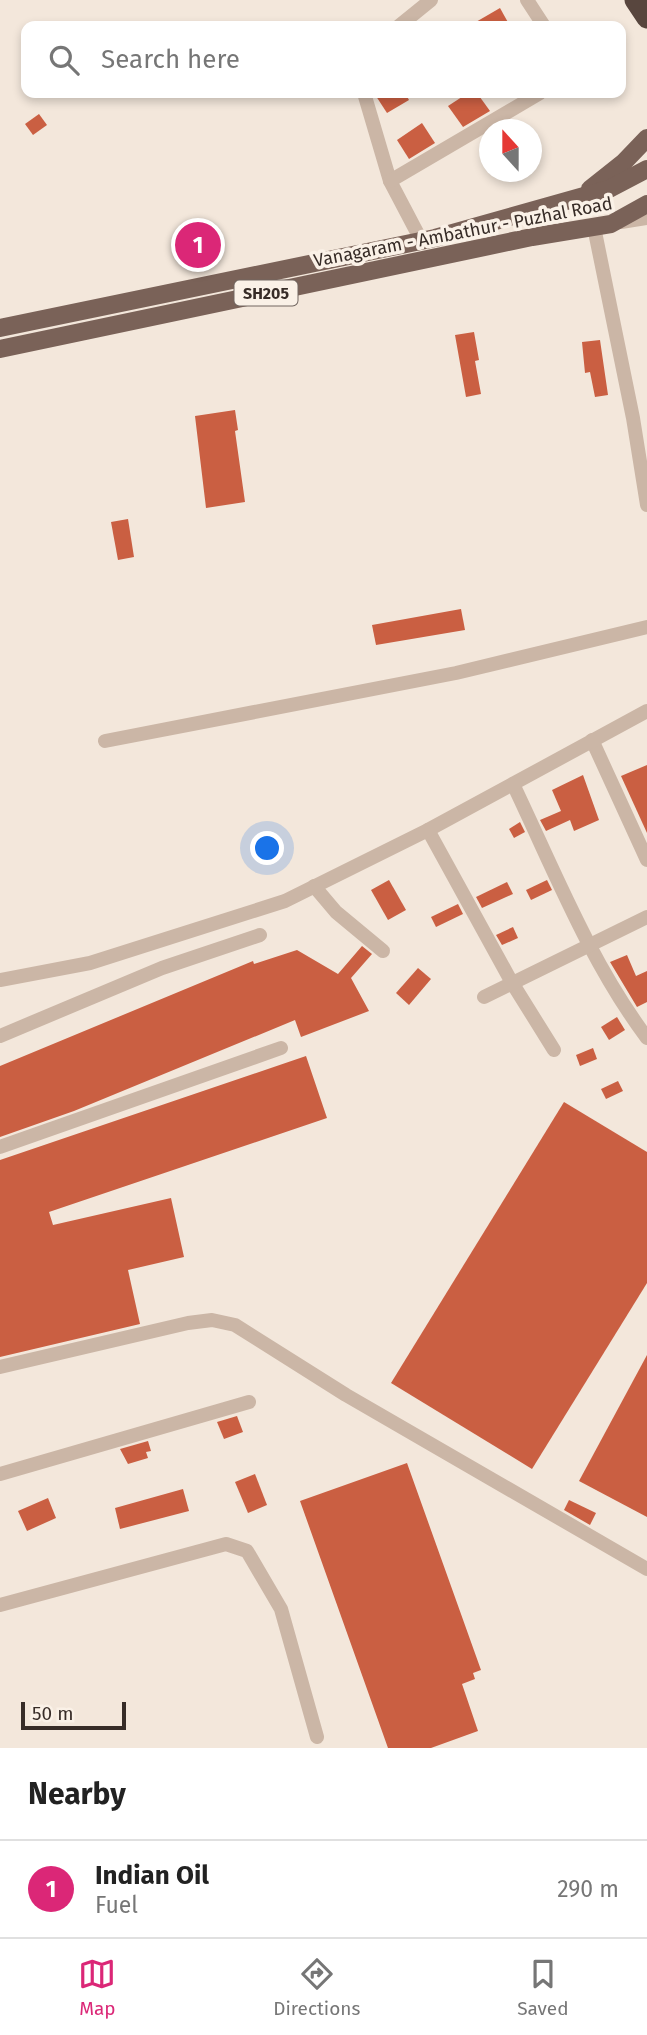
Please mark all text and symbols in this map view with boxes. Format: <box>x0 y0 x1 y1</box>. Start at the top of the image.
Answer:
search box <box>21 21 626 98</box>
icon: search <box>45 41 83 79</box>
text: Search here <box>101 44 240 75</box>
north arrow <box>479 119 542 182</box>
street label: Vanagaram - Ambathur - Puzhal Road <box>312 192 614 272</box>
pin: 1 <box>175 219 221 271</box>
road number: SH205 <box>234 280 298 306</box>
your location <box>250 831 284 865</box>
scale bar <box>21 1699 126 1731</box>
text: 50 m <box>32 1702 73 1725</box>
text: Nearby <box>28 1776 126 1812</box>
text: Indian Oil <box>95 1860 209 1891</box>
text: 1 <box>46 1875 56 1903</box>
text: 290 m <box>557 1875 619 1903</box>
text: Fuel <box>95 1891 138 1919</box>
tab: Map <box>78 1955 116 2020</box>
tab: Directions <box>273 1955 360 2020</box>
tab: Saved <box>517 1955 569 2020</box>

